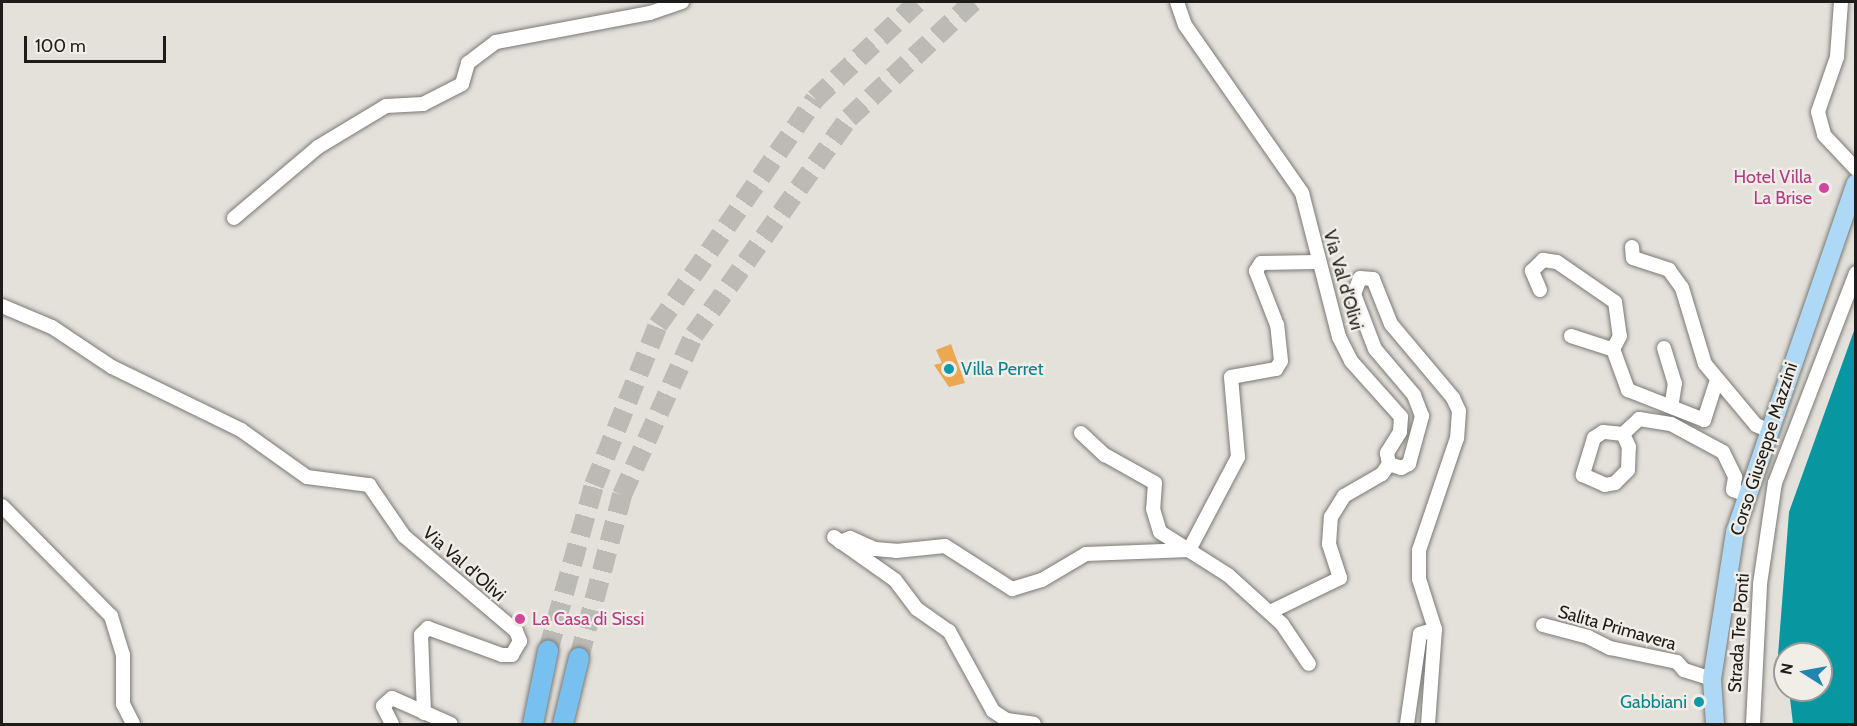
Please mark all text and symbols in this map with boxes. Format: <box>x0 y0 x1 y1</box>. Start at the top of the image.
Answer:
scale bar <box>27 24 170 62</box>
text: 100 m <box>35 35 86 57</box>
place label: Hotel Villa La Brise <box>1734 167 1812 210</box>
marker: Hotel Villa La Brise <box>1817 181 1831 195</box>
street label: Via Val d'Olivi <box>1318 227 1368 333</box>
place label: Villa Perret <box>961 358 1043 380</box>
street label: Corso Giuseppe Mazzini <box>1726 360 1802 538</box>
marker: Villa Perret <box>942 362 956 376</box>
street label: Via Val d'Olivi <box>418 522 510 606</box>
street label: Strada Tre Ponti <box>1724 573 1754 693</box>
street label: Salita Primavera <box>1555 601 1679 655</box>
place label: La Casa di Sissi <box>532 608 644 630</box>
marker: La Casa di Sissi <box>513 612 527 626</box>
north arrow <box>1773 642 1833 702</box>
text: N <box>1776 661 1797 676</box>
place label: Gabbiani <box>1620 691 1687 713</box>
marker: Gabbiani <box>1692 695 1706 709</box>

